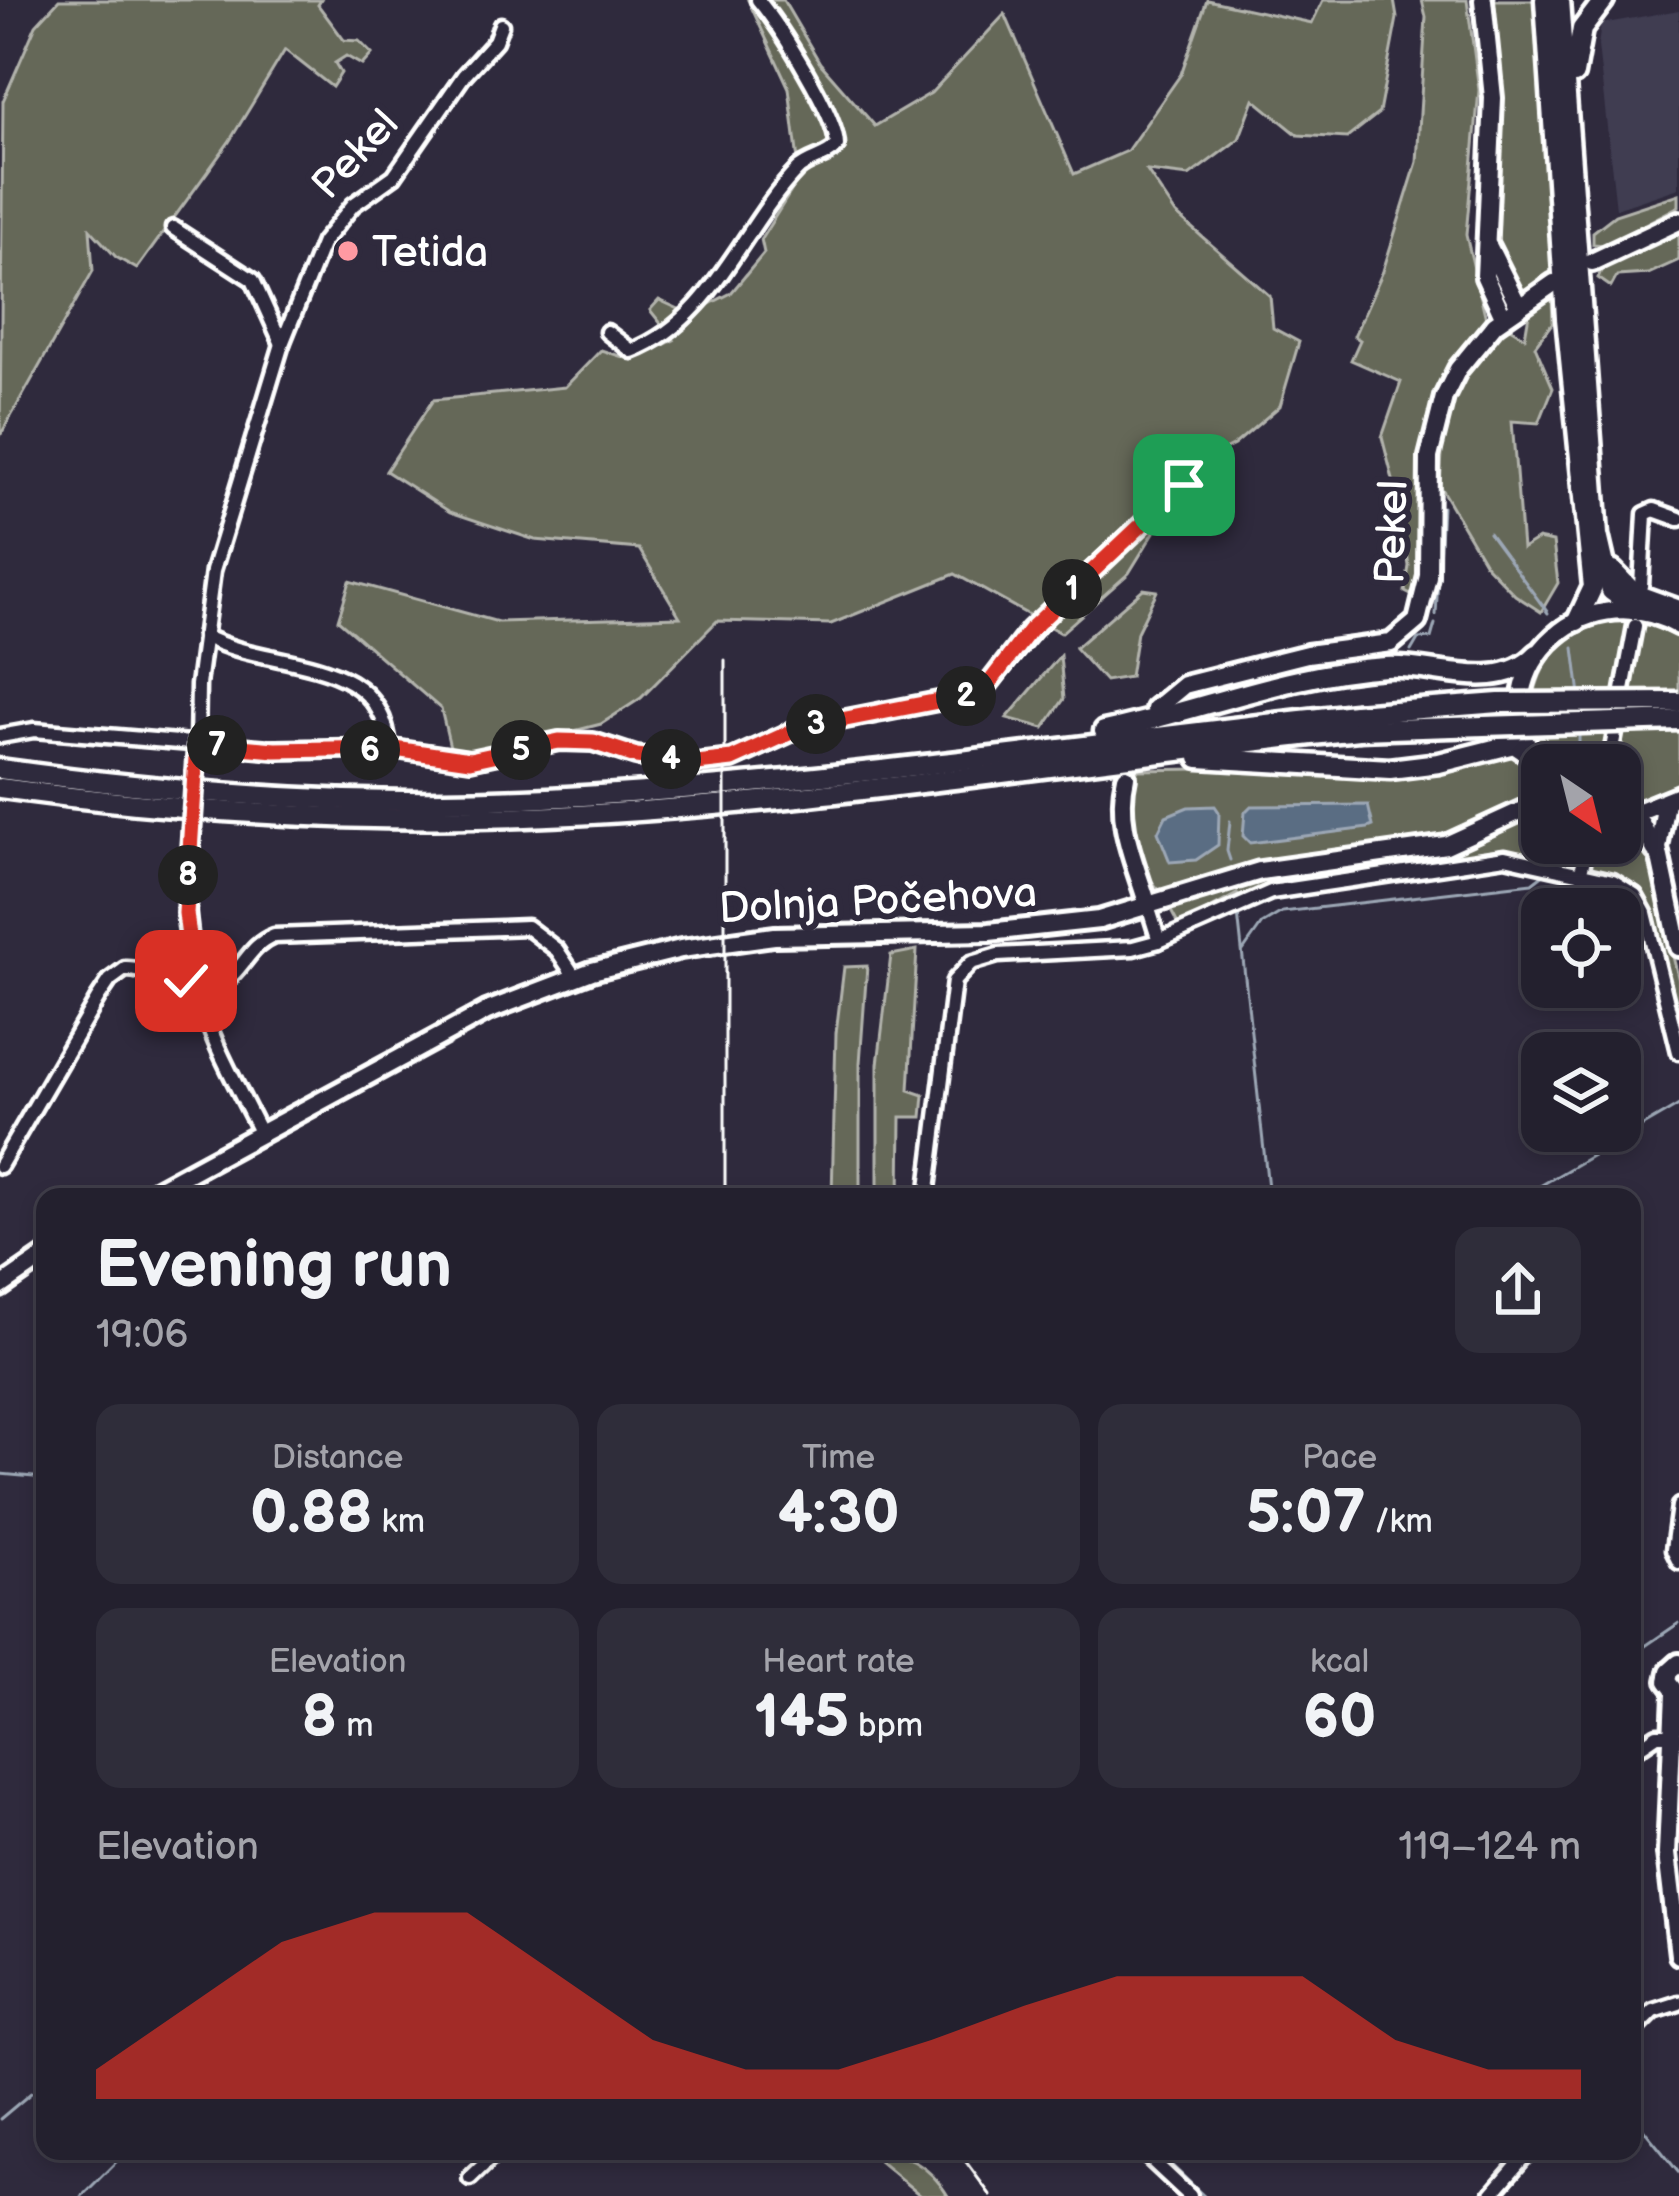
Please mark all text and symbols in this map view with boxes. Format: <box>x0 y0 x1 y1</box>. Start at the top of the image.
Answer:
street label: Pekel <box>302 99 410 210</box>
place label: Tetida <box>372 228 488 279</box>
marker: Tetida <box>335 238 361 264</box>
pin <box>1133 434 1235 536</box>
icon: arrive <box>1151 452 1217 518</box>
street label: Pekel <box>1365 479 1420 585</box>
pin: 1 <box>1042 559 1102 619</box>
text: 1 <box>1065 569 1079 609</box>
pin: 2 <box>936 666 996 726</box>
text: 2 <box>956 676 976 716</box>
pin: 3 <box>786 694 846 754</box>
text: 3 <box>806 704 826 744</box>
pin: 7 <box>187 715 247 775</box>
pin: 6 <box>340 720 400 780</box>
pin: 5 <box>491 720 551 780</box>
text: 7 <box>208 725 226 765</box>
pin: 4 <box>641 729 701 789</box>
text: 6 <box>360 730 380 770</box>
text: 5 <box>511 730 531 770</box>
text: 4 <box>661 739 681 779</box>
north arrow <box>1521 744 1641 864</box>
map controls <box>1521 744 1641 1152</box>
pin: 8 <box>158 845 218 905</box>
text: 8 <box>178 855 198 895</box>
street label: Dolnja Počehova <box>718 868 1038 935</box>
button: locate <box>1521 888 1641 1008</box>
pin <box>135 930 237 1032</box>
icon: check <box>153 948 219 1014</box>
button: layers <box>1521 1032 1641 1152</box>
text: Evening run <box>96 1227 452 1306</box>
button: share <box>1455 1227 1581 1353</box>
text: 19:06 <box>96 1312 188 1359</box>
text: Distance <box>272 1438 403 1478</box>
text: Time <box>802 1438 875 1478</box>
text: Pace <box>1302 1438 1377 1478</box>
text: 0.88 <box>250 1478 373 1550</box>
text: 4:30 <box>777 1478 900 1550</box>
text: 5:07 <box>1246 1478 1366 1550</box>
text: km <box>373 1502 425 1542</box>
text: /km <box>1366 1502 1433 1542</box>
text: Elevation <box>269 1642 406 1682</box>
text: Heart rate <box>762 1642 915 1682</box>
text: kcal <box>1310 1642 1369 1682</box>
text: 8 <box>301 1682 337 1754</box>
text: 145 <box>754 1682 849 1754</box>
text: 60 <box>1303 1682 1376 1754</box>
text: m <box>337 1706 374 1746</box>
text: bpm <box>849 1706 923 1746</box>
text: Elevation <box>96 1824 259 1871</box>
text: 119–124 m <box>1398 1824 1581 1871</box>

